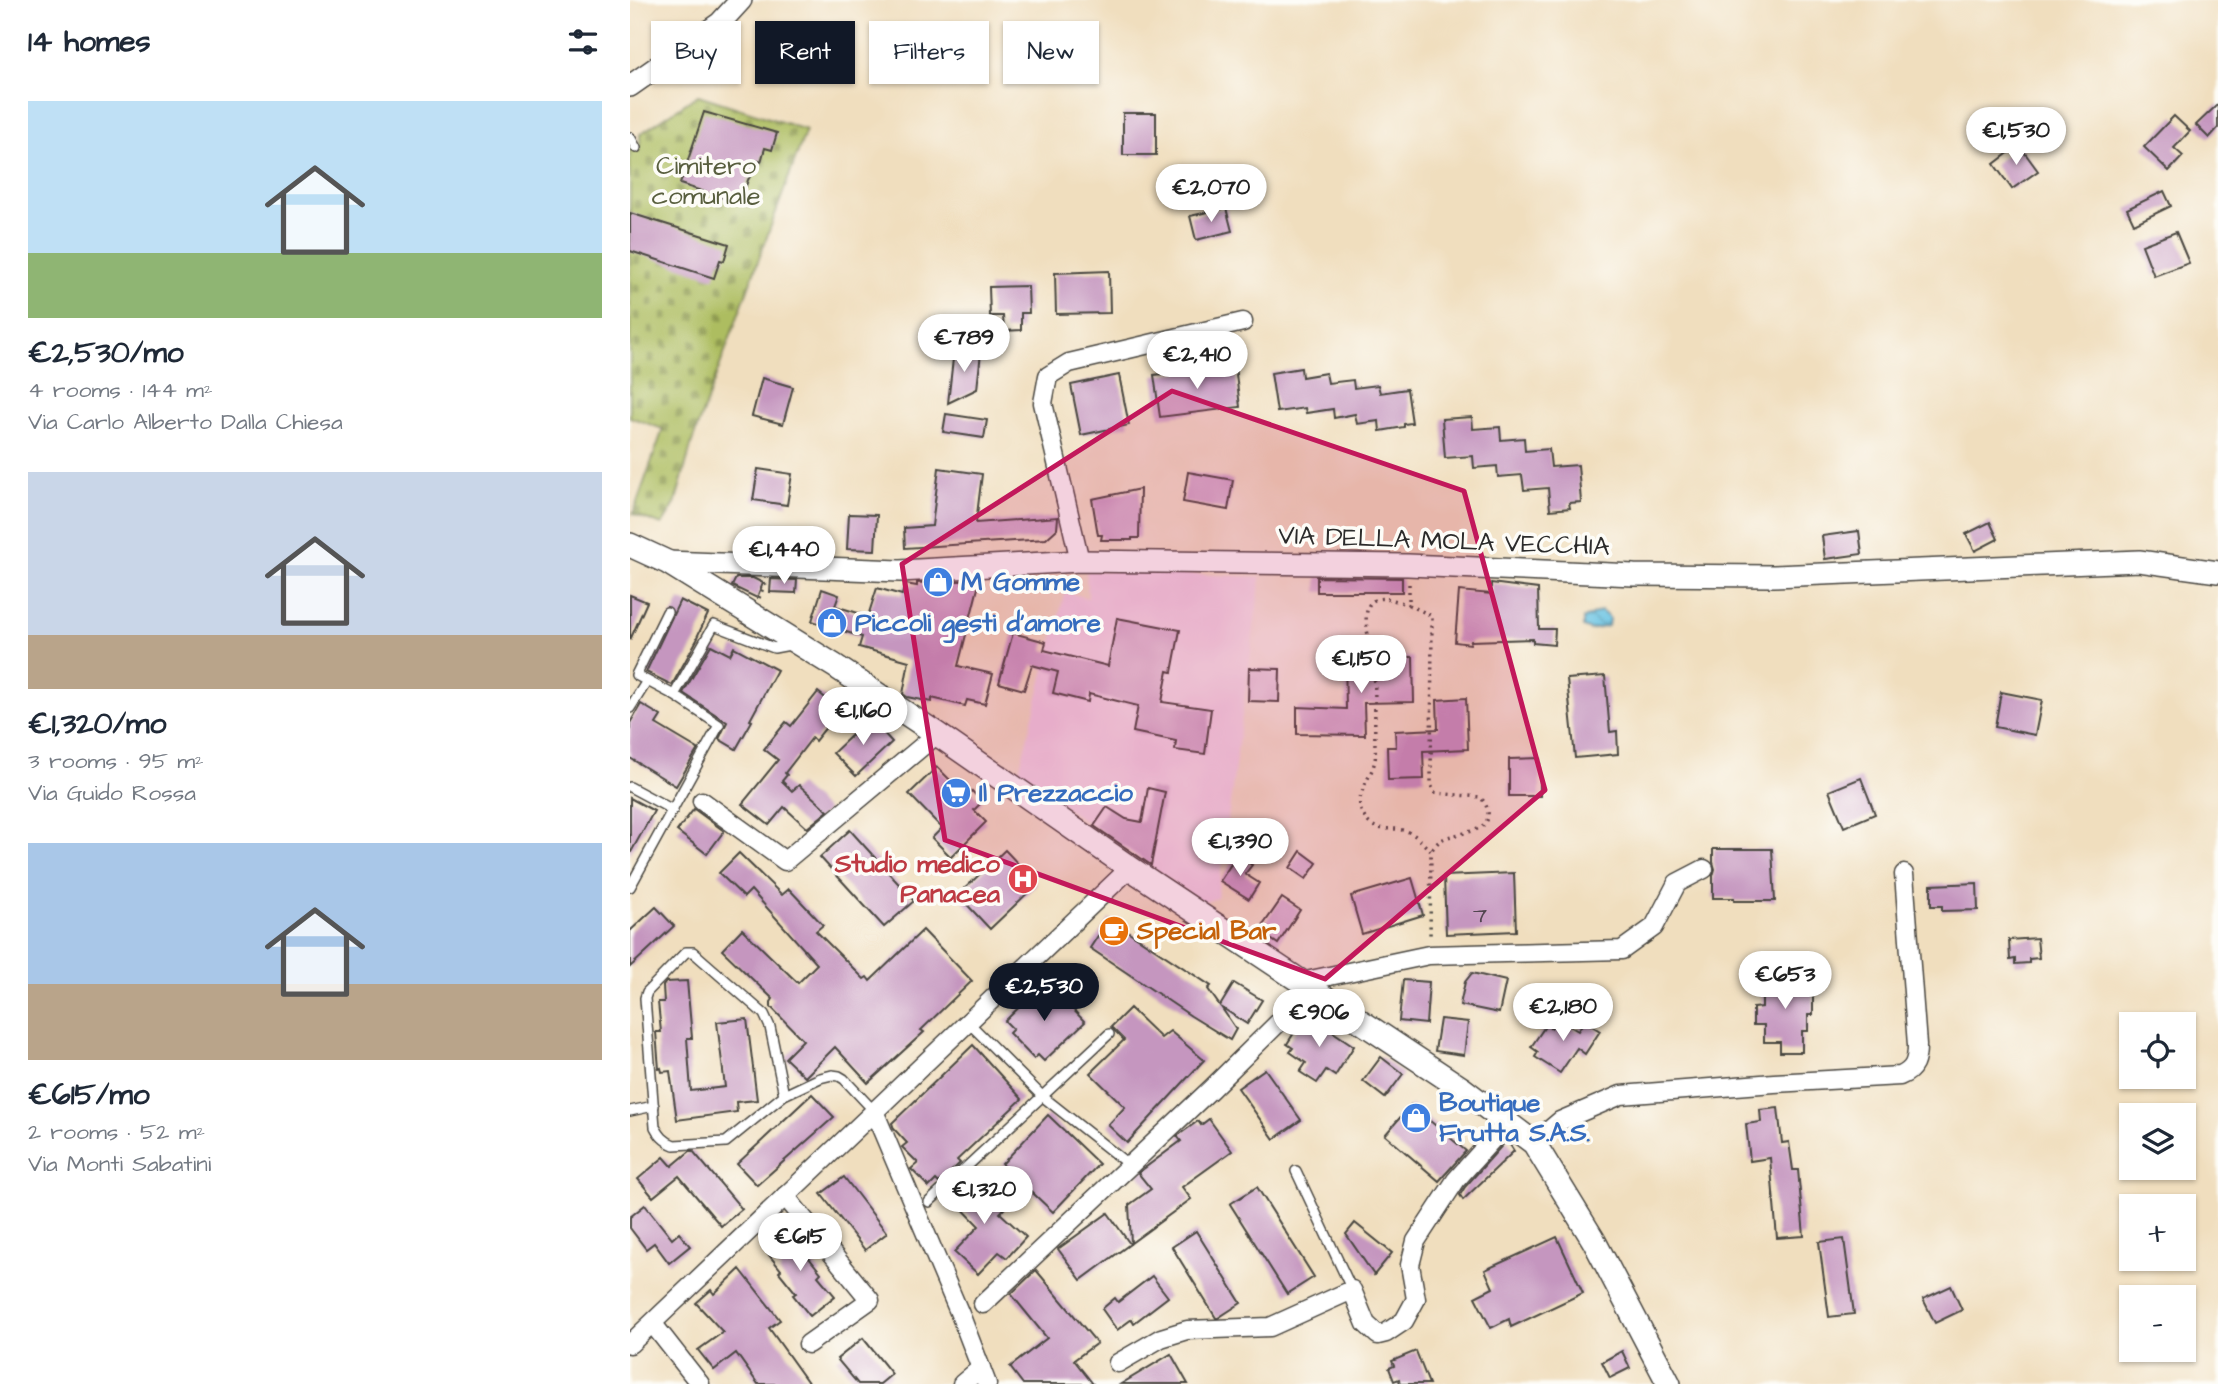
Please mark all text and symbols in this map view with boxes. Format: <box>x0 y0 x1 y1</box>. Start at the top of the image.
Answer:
text: 14 homes <box>28 21 151 63</box>
chip: Buy <box>651 21 741 84</box>
chip: Rent <box>755 21 855 84</box>
chip: Filters <box>869 21 989 84</box>
chip: New <box>1003 21 1099 84</box>
icon: filters <box>564 23 602 61</box>
pin: €1,530 <box>1959 108 2073 167</box>
text: €1,530 <box>1982 114 2050 146</box>
icon: home <box>252 147 378 273</box>
park label: Cimitero comunale <box>652 148 760 214</box>
pin: €2,070 <box>1154 164 1268 224</box>
text: €2,070 <box>1172 171 1250 203</box>
pin: €789 <box>923 314 1005 374</box>
text: €789 <box>934 321 994 353</box>
text: €2,530/mo <box>28 332 184 374</box>
pin: €2,410 <box>1140 332 1254 391</box>
text: €2,410 <box>1163 338 1231 370</box>
text: 4 rooms · 144 m² <box>28 374 213 406</box>
text: Via Carlo Alberto Dalla Chiesa <box>28 406 343 438</box>
street label: VIA DELLA MOLA VECCHIA <box>1278 517 1611 565</box>
icon: home <box>252 518 378 644</box>
pin: €1,440 <box>727 526 841 586</box>
text: €1,440 <box>748 533 820 565</box>
place label: M Gomme <box>961 564 1080 600</box>
shop icon: M Gomme <box>921 565 955 599</box>
place label: Piccoli gesti d'amore <box>855 605 1101 644</box>
shop icon: Piccoli gesti d'amore <box>815 606 849 640</box>
pin: €1,150 <box>1304 636 1418 695</box>
text: €1,150 <box>1331 642 1391 674</box>
pin: €1,160 <box>806 688 920 747</box>
text: €1,160 <box>834 694 892 726</box>
text: €1,320/mo <box>28 703 166 745</box>
text: 3 rooms · 95 m² <box>28 745 204 777</box>
place label: Il Prezzaccio <box>979 775 1133 811</box>
supermarket icon: Il Prezzaccio <box>939 776 973 810</box>
text: Via Guido Rossa <box>28 777 196 809</box>
pin: €1,390 <box>1183 818 1297 878</box>
text: €1,390 <box>1208 825 1272 857</box>
place label: Studio medico Panacea <box>834 846 1001 912</box>
hospital icon: Studio medico Panacea <box>1006 862 1040 896</box>
icon: home <box>252 889 378 1015</box>
house number: 7 <box>1473 899 1487 931</box>
place label: Special Bar <box>1136 913 1277 949</box>
cafe icon: Special Bar <box>1097 914 1131 948</box>
pin: €653 <box>1744 951 1826 1011</box>
text: €653 <box>1755 958 1815 990</box>
pin: €2,530 <box>987 964 1101 1023</box>
text: €2,530 <box>1005 970 1083 1002</box>
pin: €2,180 <box>1506 984 1620 1043</box>
pin: €906 <box>1278 990 1360 1049</box>
text: €2,180 <box>1529 990 1597 1022</box>
text: €906 <box>1289 996 1349 1028</box>
map controls <box>2119 1012 2196 1362</box>
button: locate <box>2119 1012 2196 1089</box>
text: €615/mo <box>28 1074 150 1116</box>
place label: Boutique Frutta S.A.S. <box>1439 1085 1591 1151</box>
shop icon: Boutique Frutta S.A.S. <box>1399 1101 1433 1135</box>
button: layers <box>2119 1103 2196 1180</box>
text: 2 rooms · 52 m² <box>28 1116 205 1148</box>
text: Via Monti Sabatini <box>28 1148 211 1180</box>
pin: €1,320 <box>927 1166 1041 1226</box>
text: €1,320 <box>952 1173 1016 1205</box>
button: + <box>2119 1194 2196 1271</box>
pin: €615 <box>759 1214 841 1273</box>
text: €615 <box>774 1220 826 1252</box>
button: − <box>2119 1285 2196 1362</box>

